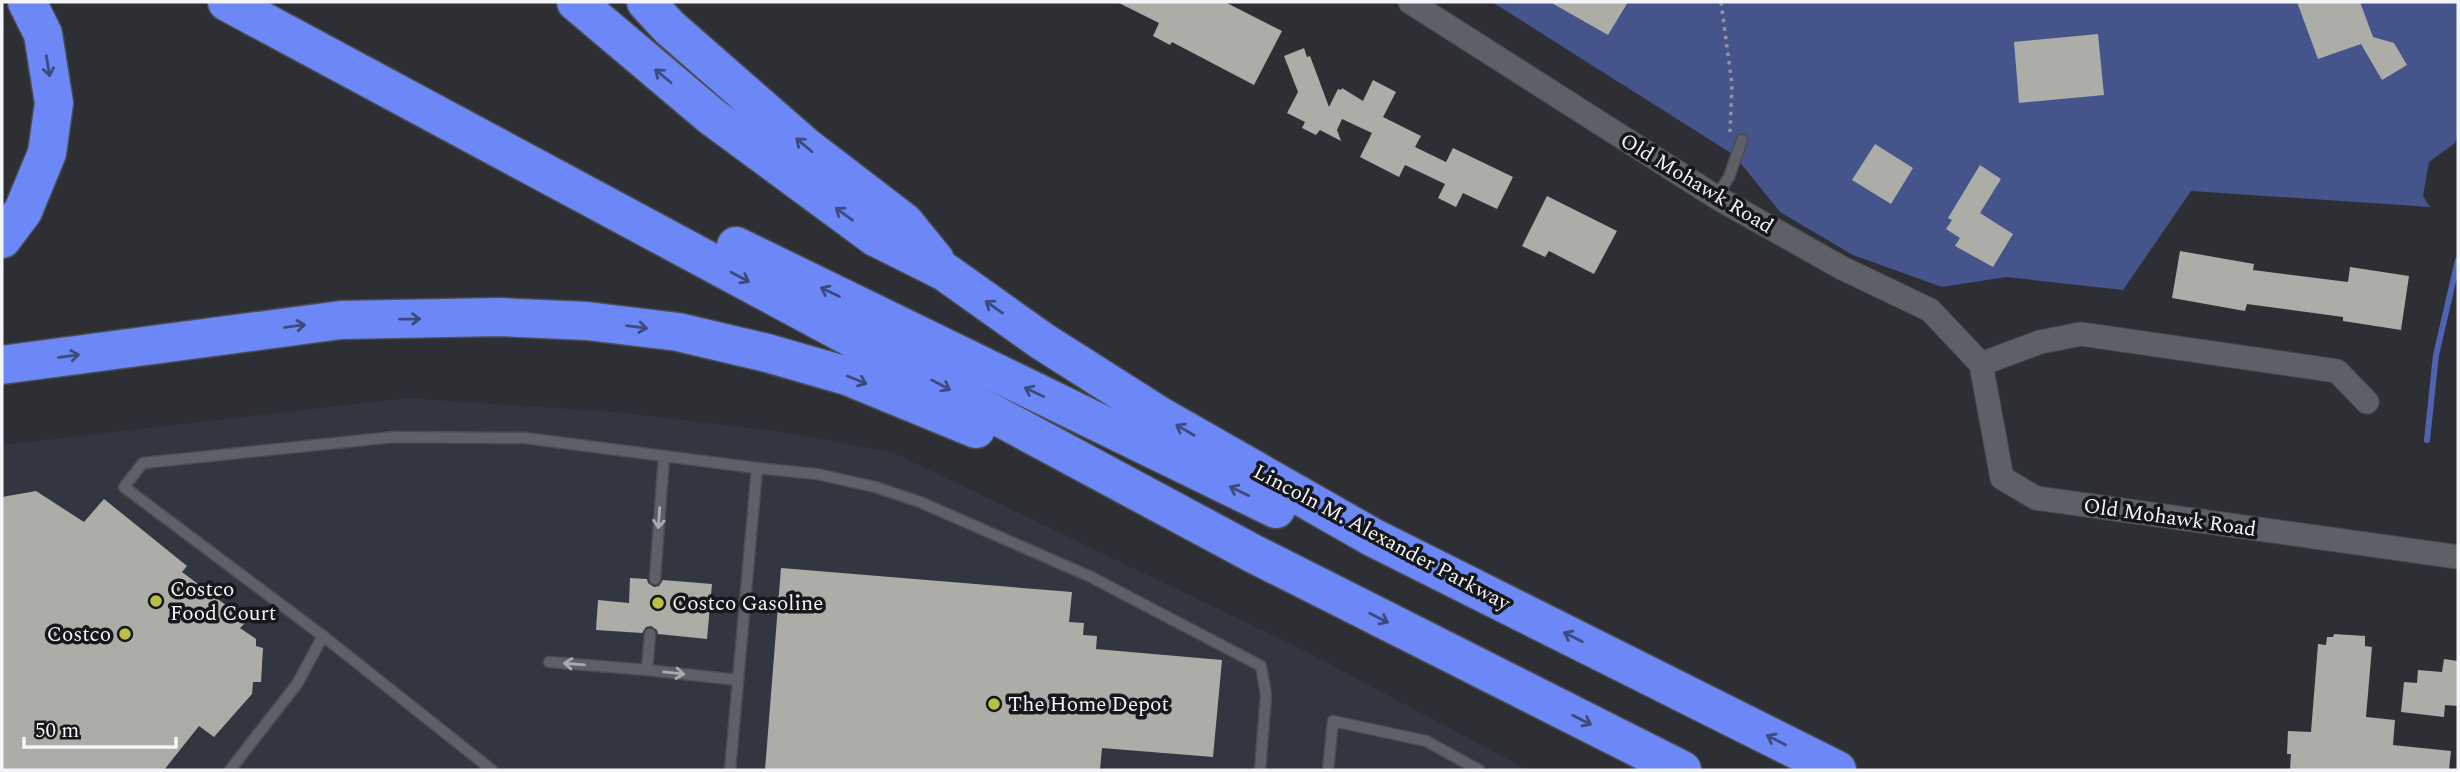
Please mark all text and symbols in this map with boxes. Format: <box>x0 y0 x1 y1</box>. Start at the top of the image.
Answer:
one-way arrow <box>42 54 55 76</box>
one-way arrow <box>654 68 672 84</box>
street label: Old Mohawk Road <box>1614 125 1779 242</box>
one-way arrow <box>796 137 814 153</box>
one-way arrow <box>834 207 853 222</box>
one-way arrow <box>730 270 750 284</box>
one-way arrow <box>820 285 841 298</box>
one-way arrow <box>985 300 1004 315</box>
one-way arrow <box>398 312 421 325</box>
one-way arrow <box>283 320 306 333</box>
one-way arrow <box>625 321 647 334</box>
one-way arrow <box>58 350 80 363</box>
one-way arrow <box>846 375 868 388</box>
one-way arrow <box>930 378 950 392</box>
one-way arrow <box>1024 384 1045 398</box>
one-way arrow <box>1176 423 1196 437</box>
street label: Lincoln M. Alexander Parkway <box>1247 456 1517 620</box>
one-way arrow <box>1229 484 1250 498</box>
street label: Old Mohawk Road <box>2081 490 2258 546</box>
one-way arrow <box>652 506 665 528</box>
place label: Costco Food Court <box>170 574 276 630</box>
place label: Costco Gasoline <box>672 588 823 620</box>
marker: Costco Food Court <box>148 593 164 609</box>
marker: Costco Gasoline <box>650 595 666 611</box>
one-way arrow <box>1368 612 1389 626</box>
place label: Costco <box>47 619 111 651</box>
marker: Costco <box>117 626 133 642</box>
one-way arrow <box>1563 630 1584 644</box>
one-way arrow <box>563 657 585 670</box>
one-way arrow <box>662 667 685 680</box>
place label: The Home Depot <box>1008 689 1169 721</box>
marker: The Home Depot <box>986 696 1002 712</box>
scale bar <box>24 706 177 750</box>
one-way arrow <box>1571 714 1592 728</box>
text: 50 m <box>35 715 79 747</box>
one-way arrow <box>1766 732 1787 746</box>

